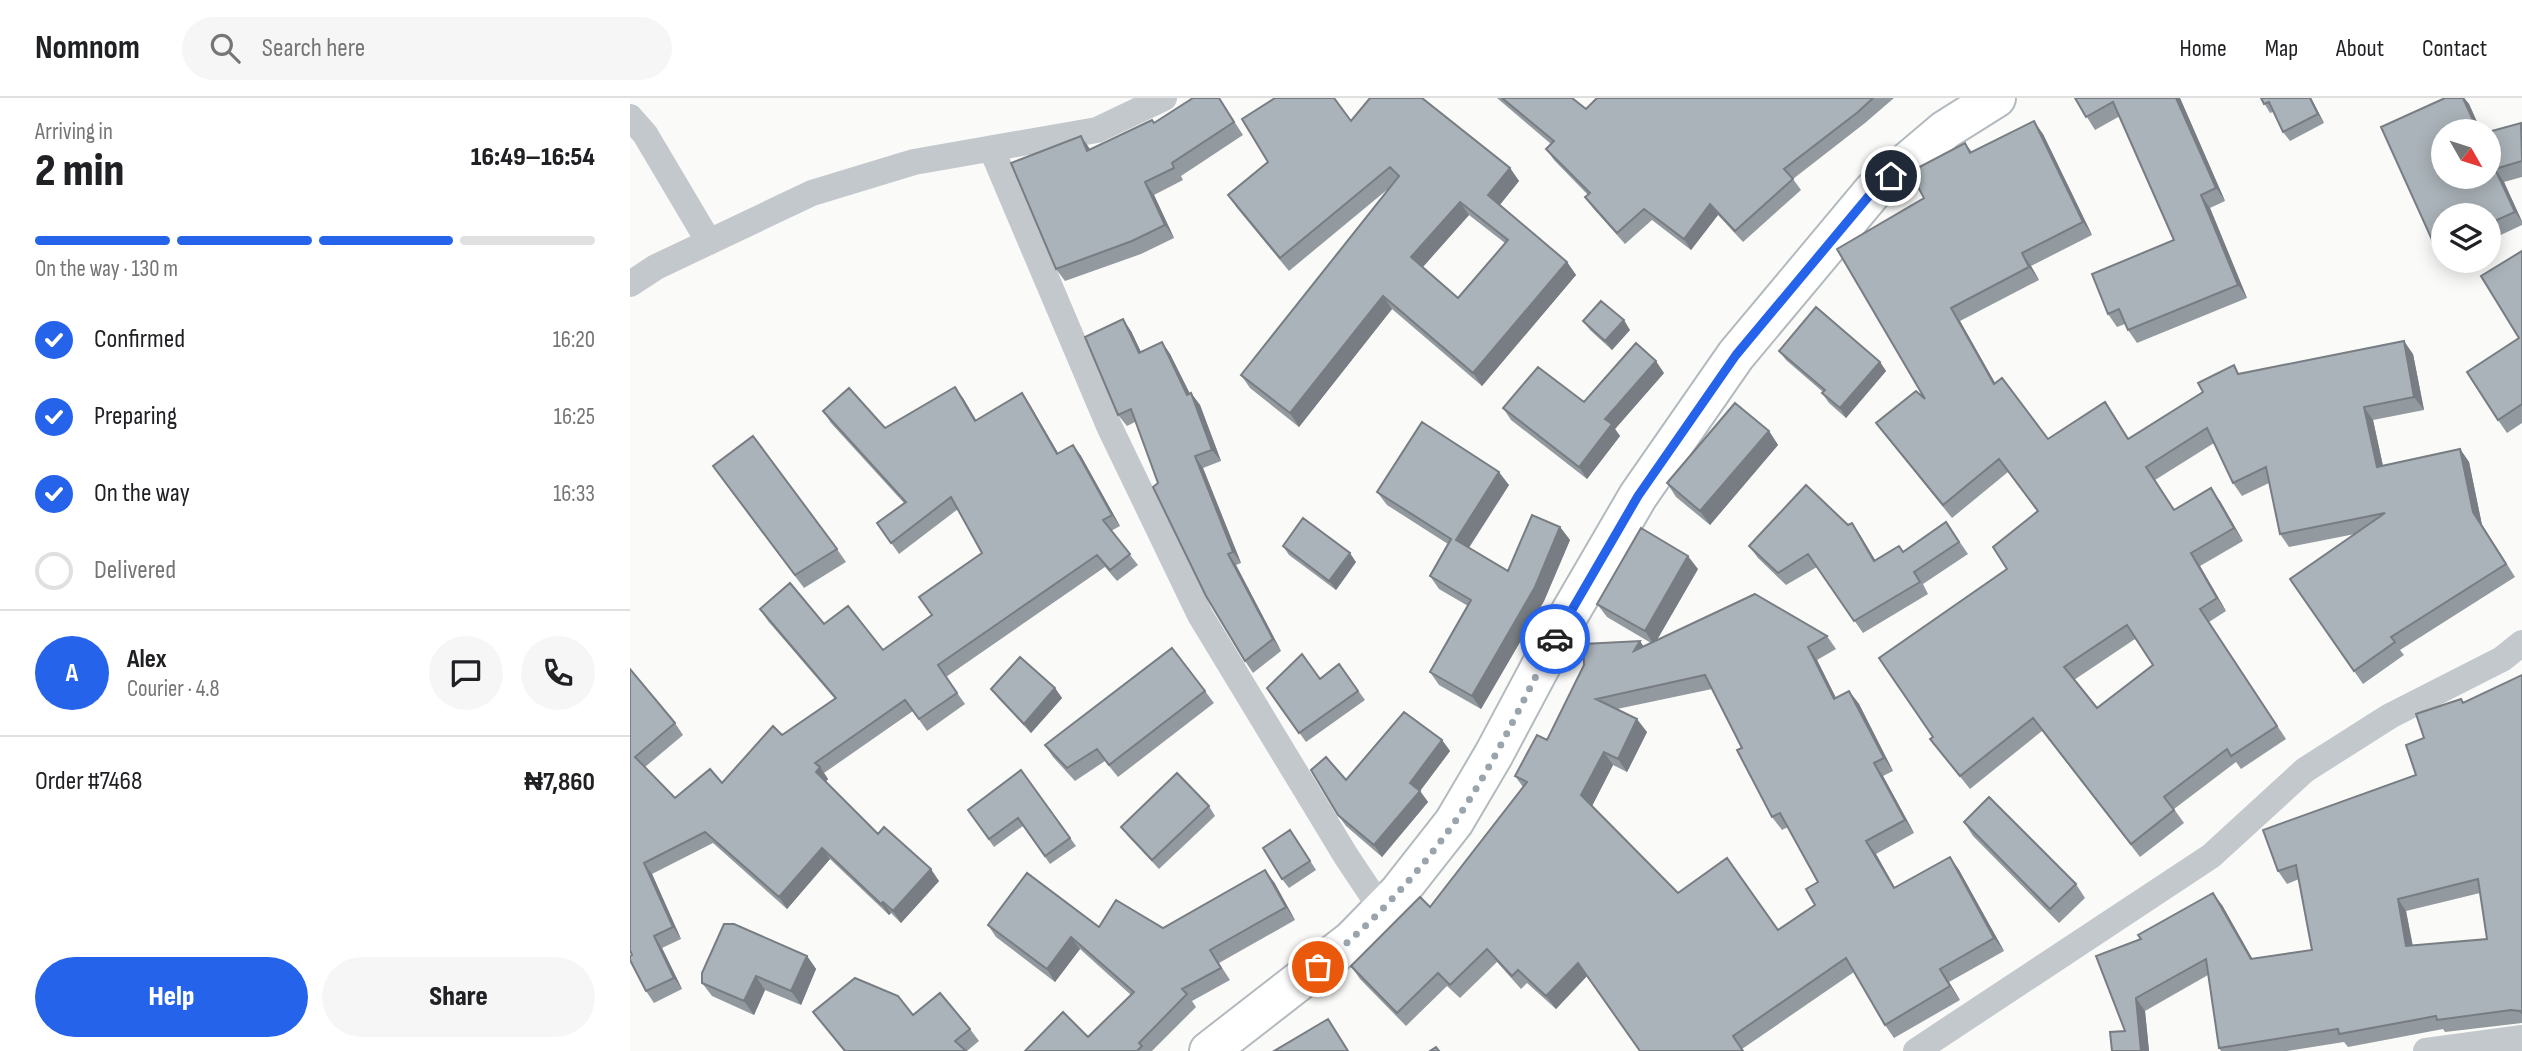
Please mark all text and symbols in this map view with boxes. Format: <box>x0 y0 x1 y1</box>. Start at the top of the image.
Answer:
search box <box>182 17 672 80</box>
text: Nomnom <box>35 28 140 68</box>
icon: search <box>206 29 244 67</box>
text: Search here <box>262 33 365 64</box>
text: Home <box>2179 34 2227 63</box>
text: Map <box>2265 34 2298 63</box>
text: About <box>2336 34 2384 63</box>
text: Contact <box>2422 34 2487 63</box>
text: Arriving in <box>35 118 113 146</box>
north arrow <box>2431 119 2501 189</box>
map controls <box>2431 119 2501 273</box>
text: 16:49–16:54 <box>471 142 595 173</box>
text: 2 min <box>35 144 124 199</box>
pin <box>1861 146 1921 206</box>
icon: home <box>1872 157 1910 195</box>
button: layers <box>2431 203 2501 273</box>
text: On the way · 130 m <box>35 255 178 283</box>
icon: check <box>35 321 73 359</box>
text: Confirmed <box>94 324 185 355</box>
text: 16:20 <box>553 326 595 354</box>
icon: check <box>35 398 73 436</box>
text: Preparing <box>94 401 177 432</box>
text: 16:25 <box>554 403 595 431</box>
icon: check <box>35 475 73 513</box>
text: On the way <box>94 478 190 509</box>
text: 16:33 <box>553 480 595 508</box>
text: Delivered <box>94 555 176 586</box>
courier <box>1520 604 1590 674</box>
icon: car <box>1536 620 1574 658</box>
button: chat <box>429 636 503 710</box>
button: phone <box>521 636 595 710</box>
text: Alex <box>127 644 167 675</box>
text: A <box>66 658 78 689</box>
text: Courier · 4.8 <box>127 675 220 703</box>
text: Order #7468 <box>35 766 142 797</box>
text: ₦7,860 <box>524 767 595 798</box>
pin <box>1288 937 1348 997</box>
icon: bag <box>1299 948 1337 986</box>
button: Help <box>35 957 308 1037</box>
button: Share <box>322 957 595 1037</box>

